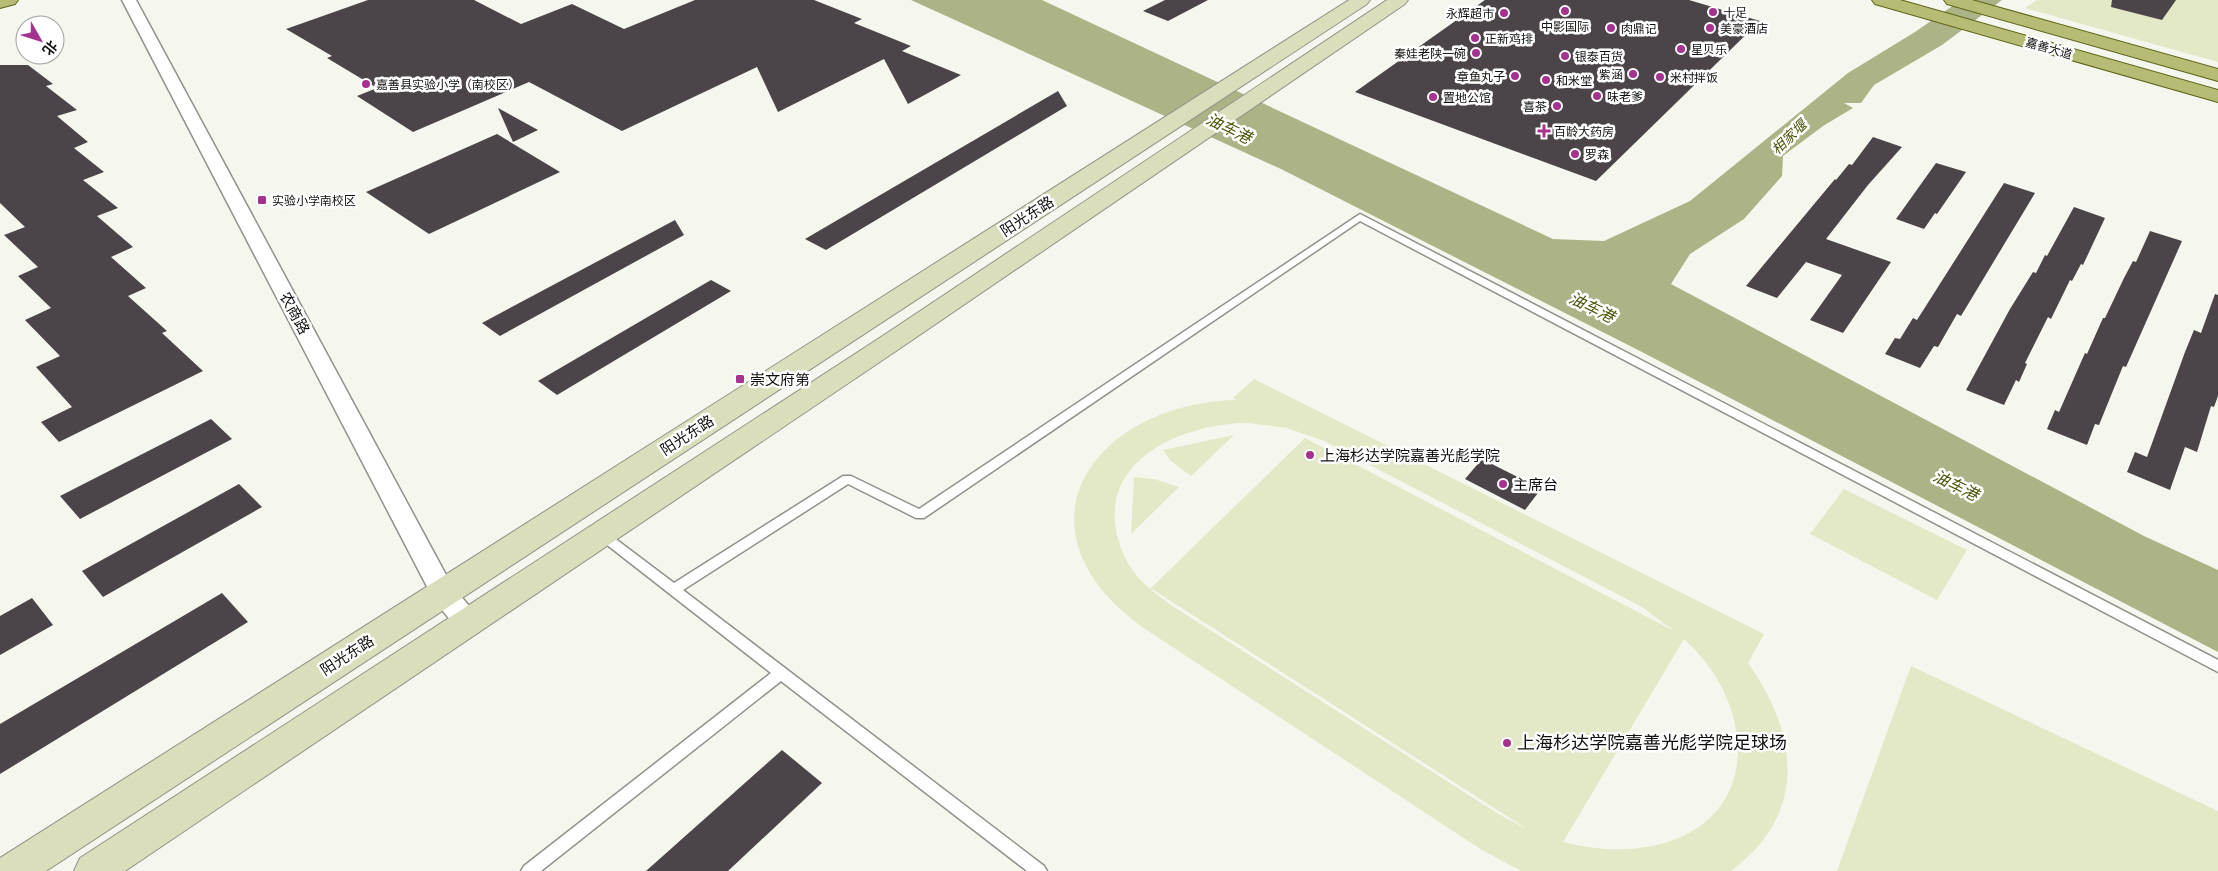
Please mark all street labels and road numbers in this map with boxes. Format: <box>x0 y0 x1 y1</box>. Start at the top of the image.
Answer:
street label: 嘉善大道 <box>2024 34 2074 62</box>
street label: 阳光东路 <box>997 192 1057 240</box>
street label: 农商路 <box>276 289 314 337</box>
street label: 阳光东路 <box>657 411 717 459</box>
street label: 阳光东路 <box>317 631 377 679</box>

